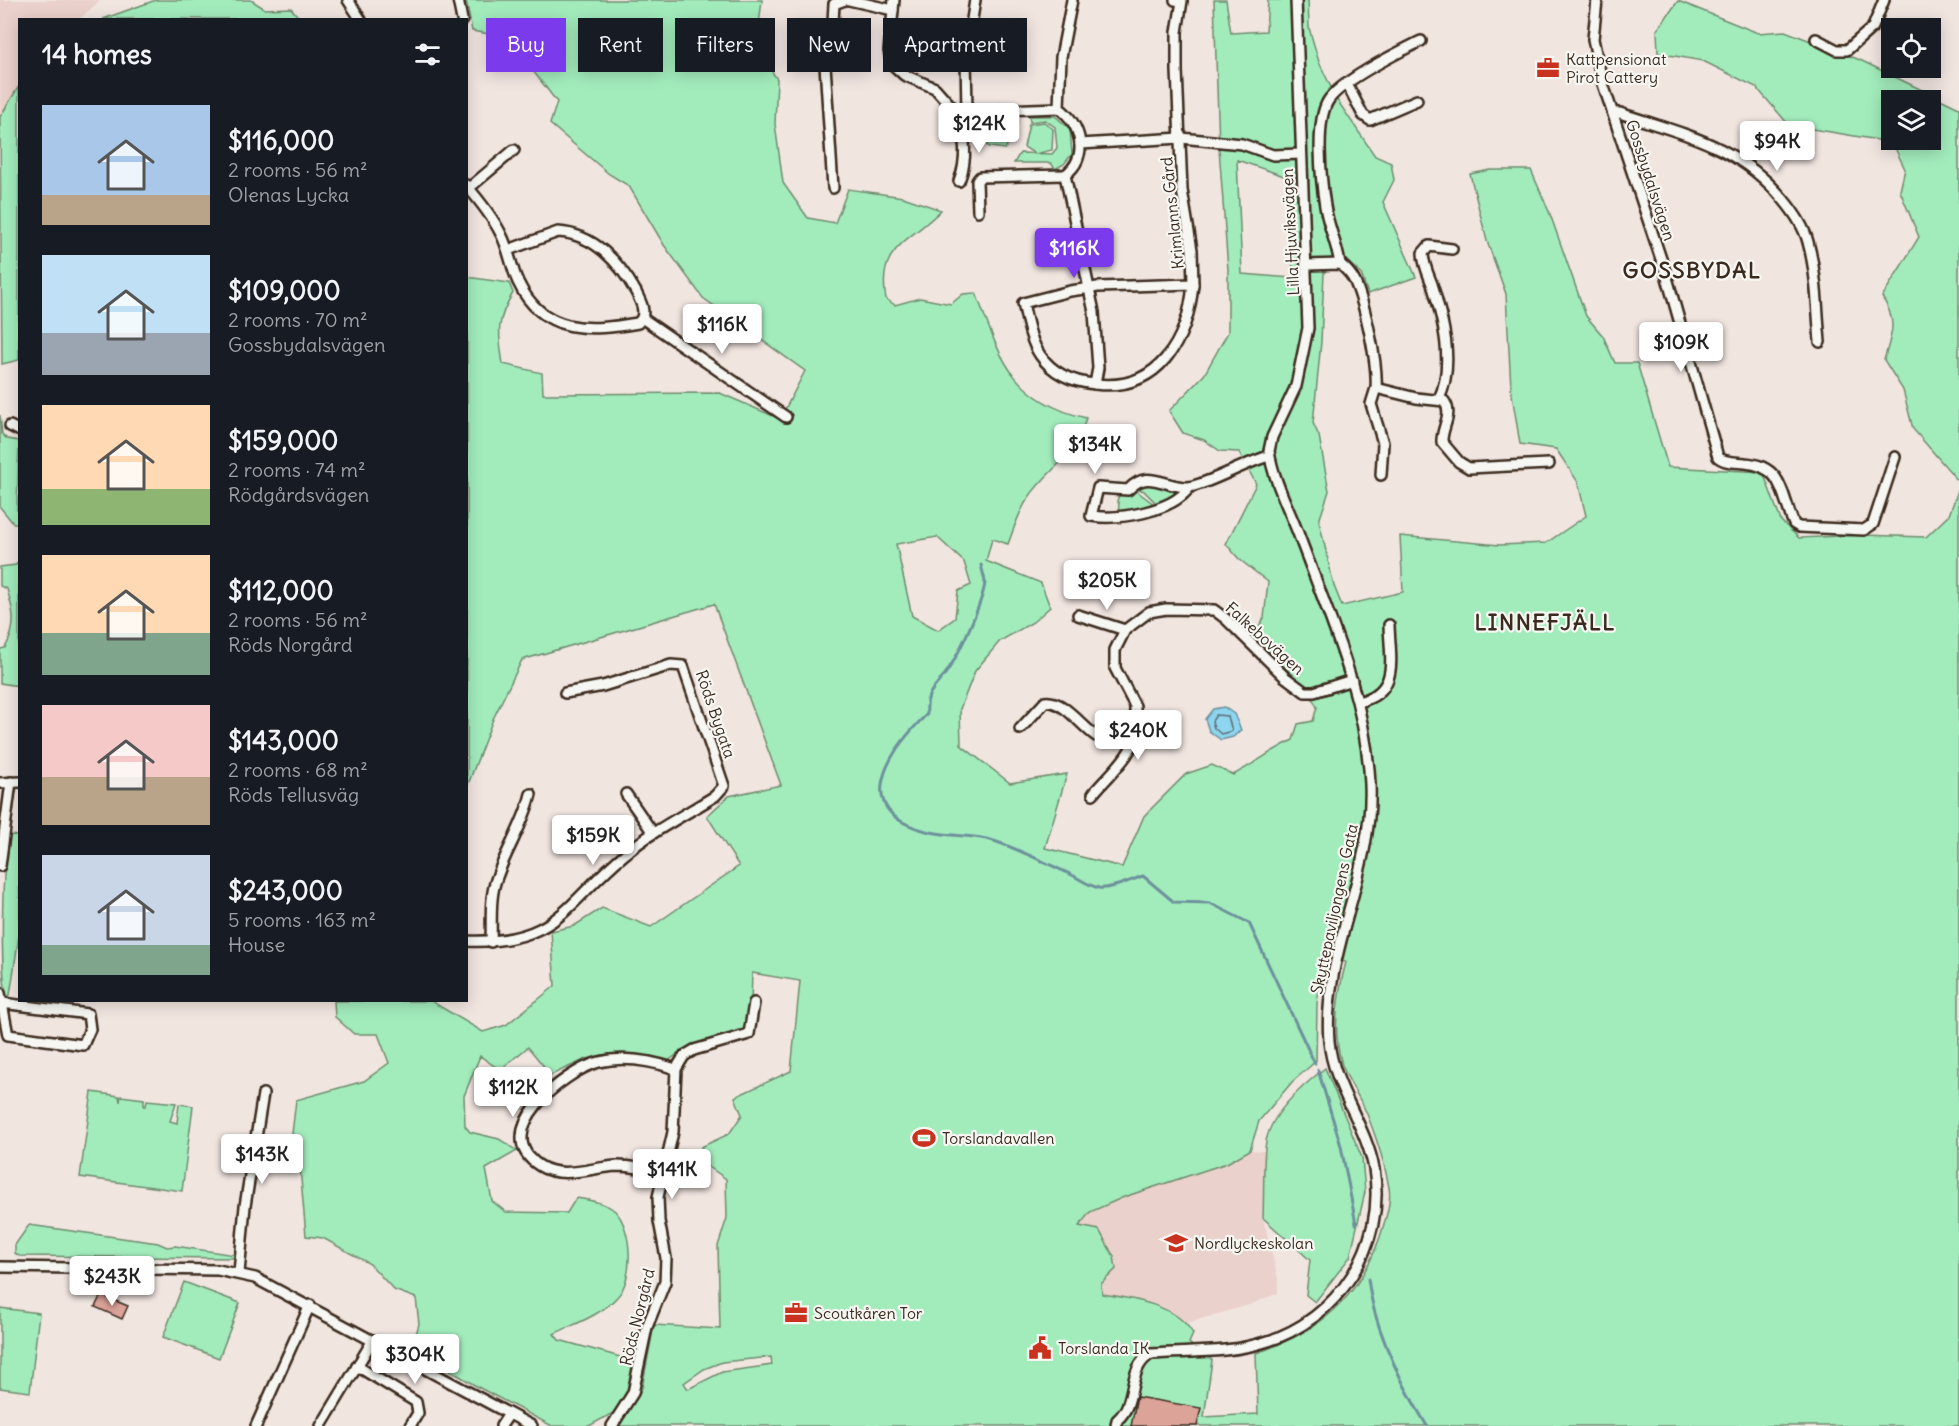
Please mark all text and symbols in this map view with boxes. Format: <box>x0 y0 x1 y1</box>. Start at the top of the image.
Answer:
chip: Buy <box>486 18 566 72</box>
chip: Rent <box>578 18 663 72</box>
chip: Filters <box>675 18 775 72</box>
chip: New <box>787 18 871 72</box>
chip: Apartment <box>883 18 1027 72</box>
map controls <box>1881 18 1941 150</box>
button: locate <box>1881 18 1941 78</box>
text: 14 homes <box>42 38 152 71</box>
icon: filters <box>411 38 444 71</box>
place label: Kattpensionat Pirot Cattery <box>1566 49 1667 87</box>
office icon: Kattpensionat Pirot Cattery <box>1535 55 1561 81</box>
button: layers <box>1881 90 1941 150</box>
pin: $124K <box>937 103 1021 154</box>
text: $124K <box>952 110 1006 135</box>
street label: Gossbydalsvägen <box>1622 117 1680 243</box>
pin: $94K <box>1741 121 1813 172</box>
text: $116,000 <box>228 124 334 157</box>
text: $94K <box>1754 128 1800 153</box>
icon: home <box>90 129 162 201</box>
street label: Krimlanns Gård <box>1156 156 1188 270</box>
text: 2 rooms · 56 m² <box>228 157 368 182</box>
street label: Lilla Hjuviksvägen <box>1277 168 1303 296</box>
text: Olenas Lycka <box>228 182 349 207</box>
pin: $116K <box>1032 228 1116 279</box>
text: $116K <box>1049 235 1099 260</box>
district label: GOSSBYDAL <box>1623 256 1761 284</box>
text: $109,000 <box>228 274 341 307</box>
icon: home <box>90 279 162 351</box>
pin: $116K <box>680 304 764 355</box>
text: 2 rooms · 70 m² <box>228 307 368 332</box>
text: $116K <box>697 311 747 336</box>
pin: $109K <box>1639 322 1723 373</box>
text: $109K <box>1653 329 1709 354</box>
text: Gossbydalsvägen <box>228 332 386 357</box>
text: $159,000 <box>228 424 338 457</box>
pin: $134K <box>1053 424 1137 475</box>
icon: home <box>90 429 162 501</box>
text: $134K <box>1068 431 1122 456</box>
text: 2 rooms · 74 m² <box>228 457 365 482</box>
text: Rödgårdsvägen <box>228 482 369 507</box>
pin: $205K <box>1065 560 1149 611</box>
text: $205K <box>1077 567 1137 592</box>
text: $112,000 <box>228 574 334 607</box>
icon: home <box>90 579 162 651</box>
street label: Falkebovägen <box>1221 597 1309 679</box>
text: 2 rooms · 56 m² <box>228 607 368 632</box>
district label: LINNEFJÄLL <box>1474 608 1616 636</box>
text: Röds Norgård <box>228 632 353 657</box>
street label: Röds Bygata <box>692 667 740 761</box>
pin: $240K <box>1096 710 1180 761</box>
text: $240K <box>1109 717 1167 742</box>
text: $143,000 <box>228 724 339 757</box>
icon: home <box>90 729 162 801</box>
text: 2 rooms · 68 m² <box>228 757 368 782</box>
text: Röds Tellusväg <box>228 782 359 807</box>
pin: $159K <box>551 815 635 866</box>
text: $159K <box>566 822 620 847</box>
street label: Skyttepaviljongens Gata <box>1306 822 1362 996</box>
text: $243,000 <box>228 874 343 907</box>
icon: home <box>90 879 162 951</box>
text: 5 rooms · 163 m² <box>228 907 376 932</box>
text: House <box>228 932 285 957</box>
pin: $112K <box>471 1067 555 1118</box>
text: $112K <box>488 1074 538 1099</box>
sports icon: Torslandavallen <box>911 1125 937 1151</box>
place label: Torslandavallen <box>942 1128 1055 1148</box>
pin: $143K <box>220 1134 304 1185</box>
text: $143K <box>235 1141 289 1166</box>
pin: $141K <box>630 1149 714 1200</box>
text: $141K <box>647 1156 697 1181</box>
school or university icon: Nordlyckeskolan <box>1163 1230 1189 1256</box>
place label: Nordlyckeskolan <box>1194 1233 1313 1253</box>
pin: $243K <box>70 1256 154 1307</box>
text: $243K <box>84 1263 141 1288</box>
street label: Röds Norgård <box>615 1266 659 1368</box>
office icon: Scoutkåren Tor <box>783 1300 809 1326</box>
place label: Scoutkåren Tor <box>814 1303 923 1323</box>
pin: $304K <box>373 1334 457 1385</box>
public building icon: Torslanda IK <box>1027 1335 1053 1361</box>
place label: Torslanda IK <box>1058 1338 1149 1358</box>
text: $304K <box>385 1341 445 1366</box>

